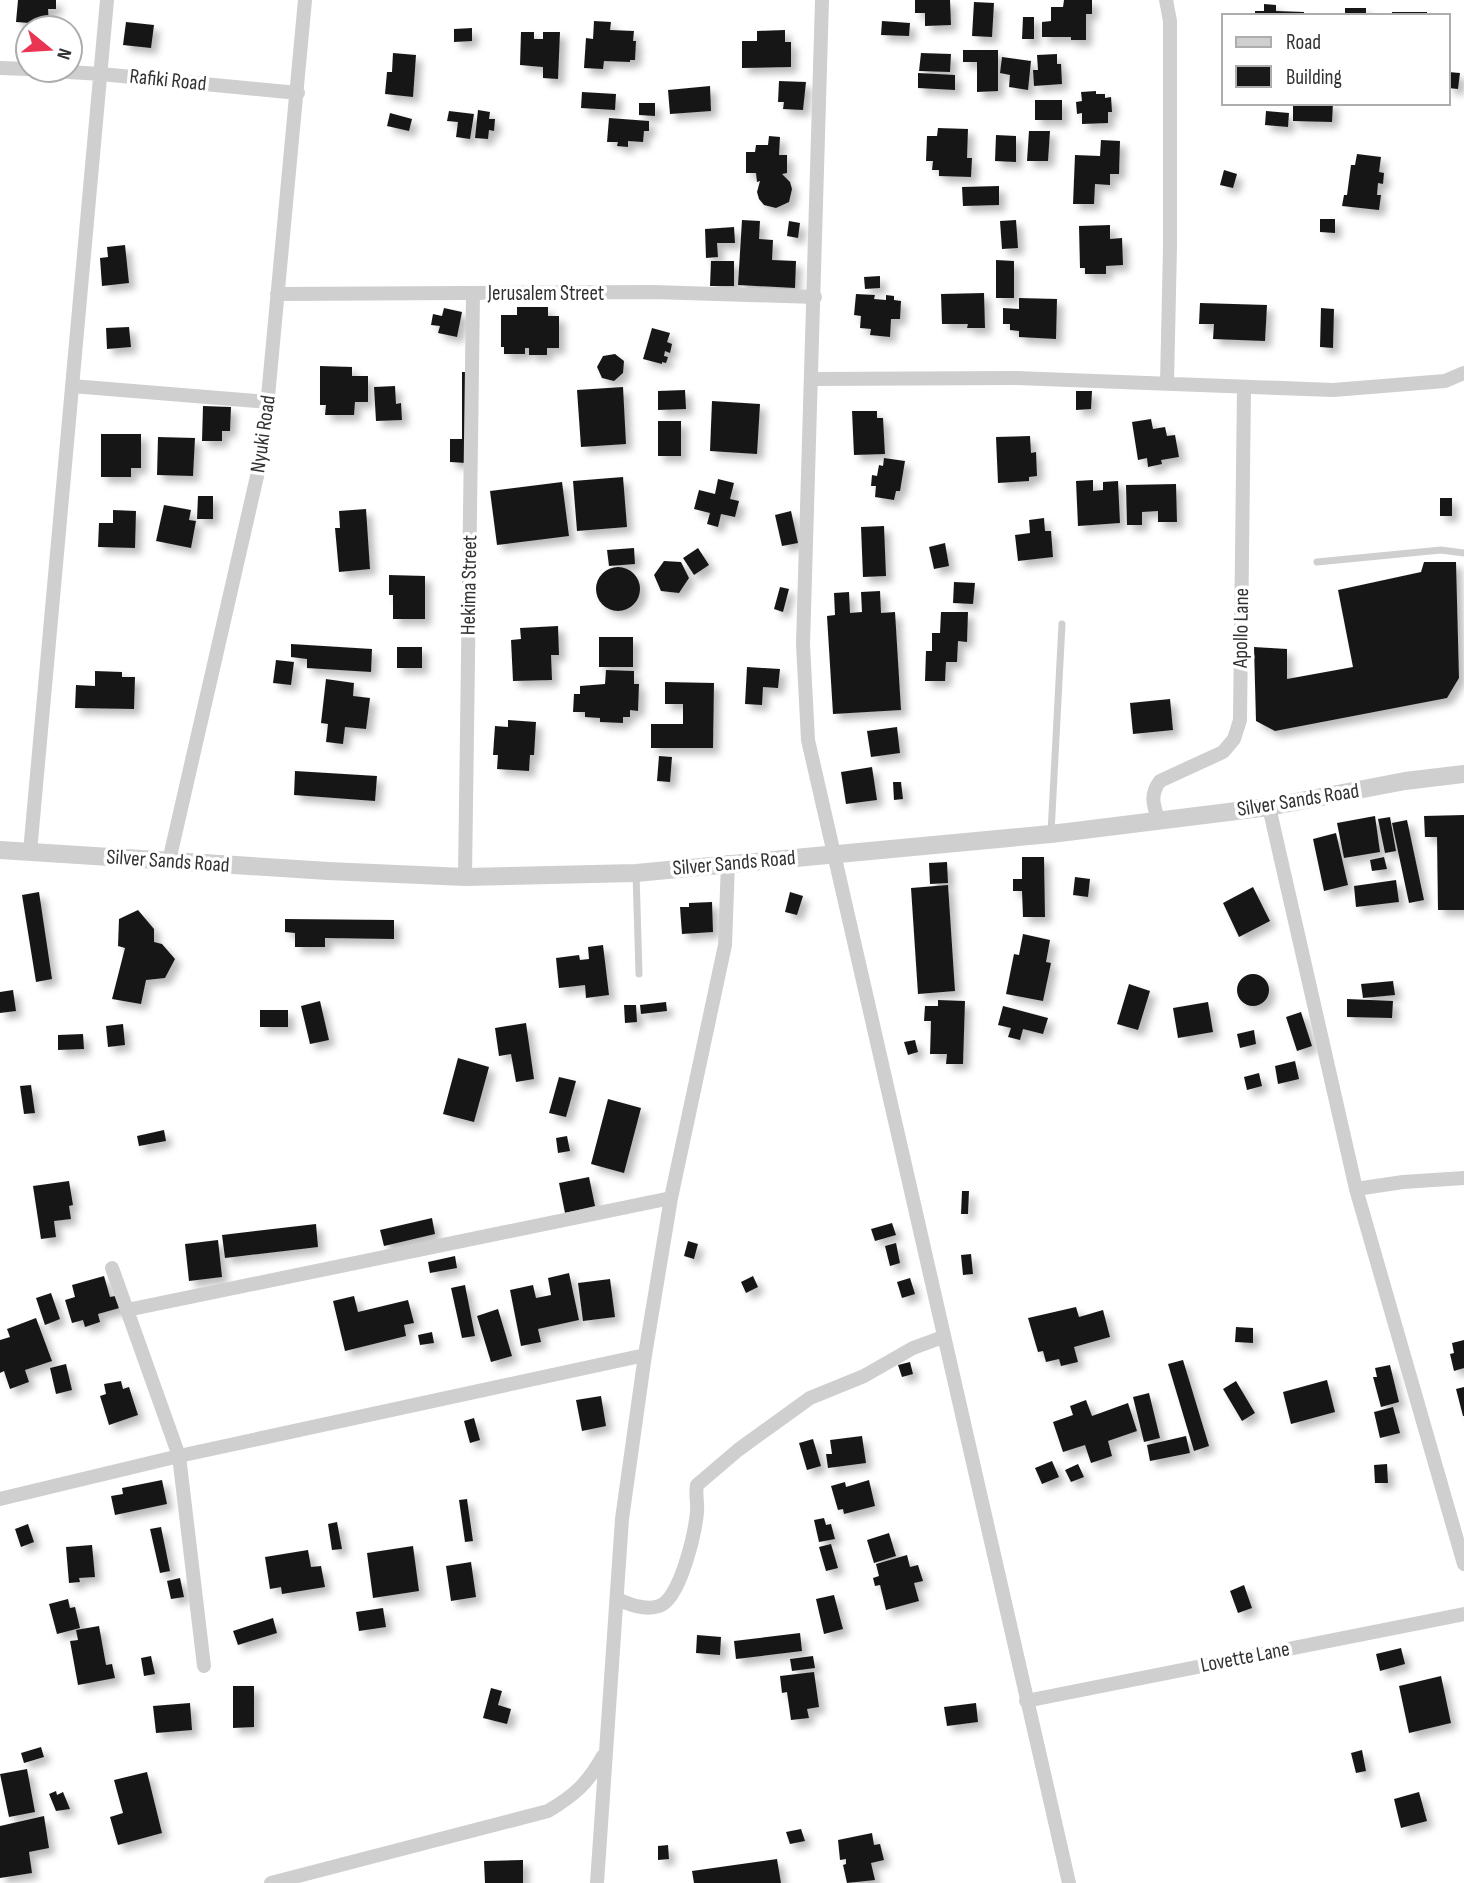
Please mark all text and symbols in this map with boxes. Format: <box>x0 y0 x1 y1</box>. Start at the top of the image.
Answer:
north arrow <box>14 14 84 84</box>
legend <box>1222 14 1450 105</box>
text: Road <box>1286 30 1321 55</box>
text: N <box>51 45 76 62</box>
street label: Rafiki Road <box>128 64 208 96</box>
text: Building <box>1286 65 1342 90</box>
street label: Jerusalem Street <box>487 281 604 306</box>
street label: Nyuki Road <box>245 394 281 474</box>
street label: Hekima Street <box>456 535 482 635</box>
street label: Apollo Lane <box>1228 588 1254 669</box>
street label: Silver Sands Road <box>1235 778 1361 822</box>
street label: Silver Sands Road <box>106 844 230 878</box>
street label: Silver Sands Road <box>672 845 796 881</box>
street label: Lovette Lane <box>1198 1636 1292 1678</box>

